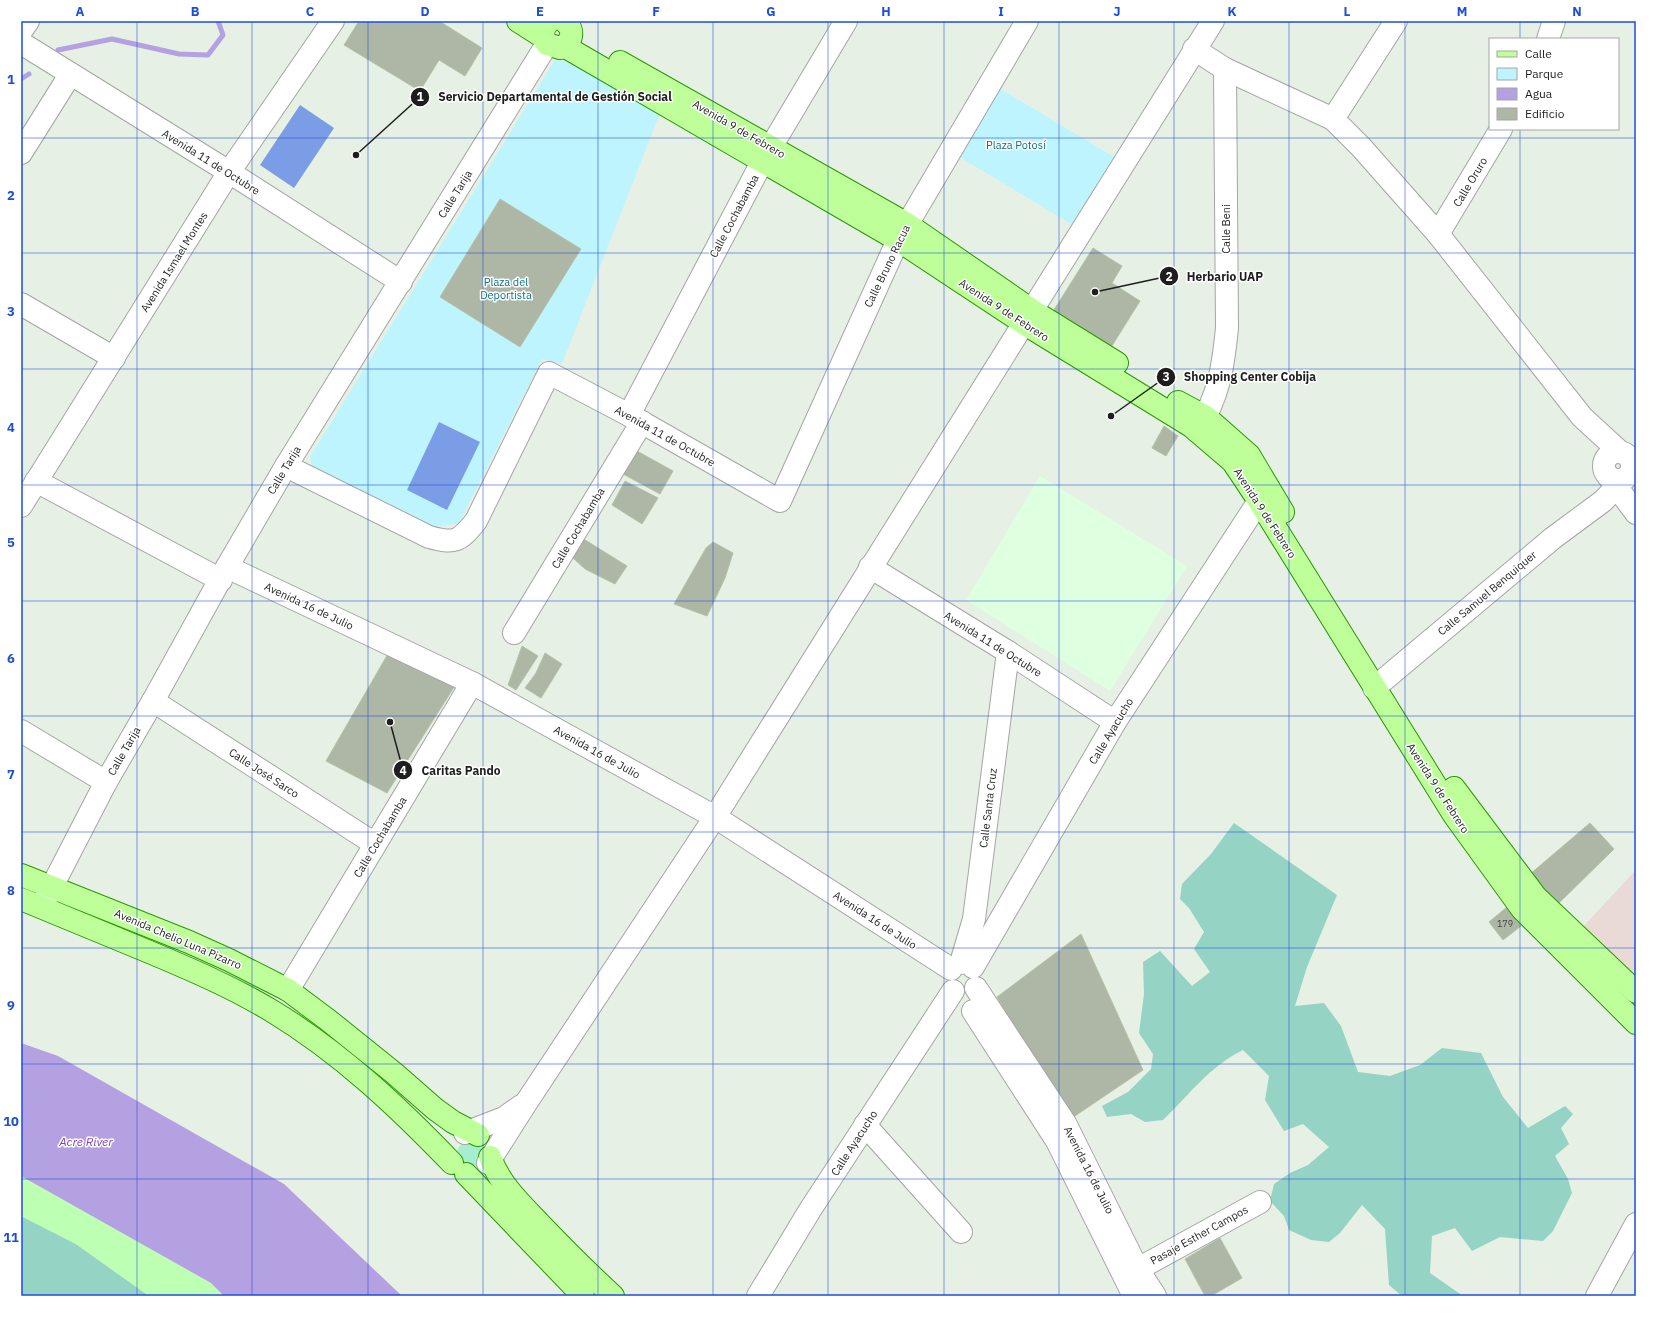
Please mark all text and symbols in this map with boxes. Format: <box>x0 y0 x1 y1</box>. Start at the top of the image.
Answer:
text: A <box>76 3 85 20</box>
text: B <box>191 3 200 20</box>
text: C <box>306 3 315 20</box>
text: D <box>420 3 430 20</box>
text: E <box>536 3 544 20</box>
text: F <box>652 3 660 20</box>
text: G <box>766 3 776 20</box>
text: H <box>881 3 891 20</box>
text: I <box>998 3 1004 20</box>
text: J <box>1113 3 1121 20</box>
text: K <box>1227 3 1237 20</box>
text: L <box>1344 3 1351 20</box>
text: M <box>1457 3 1467 20</box>
text: N <box>1572 3 1582 20</box>
legend <box>1489 38 1619 130</box>
text: Calle <box>1525 46 1552 61</box>
text: Parque <box>1525 66 1564 81</box>
text: 1 <box>7 71 15 88</box>
callout: Servicio Departamental de Gestión Social <box>410 85 680 109</box>
text: Agua <box>1525 86 1553 101</box>
text: 1 <box>416 89 424 104</box>
text: Servicio Departamental de Gestión Social <box>438 89 672 104</box>
street label: Avenida 9 de Febrero <box>690 97 788 161</box>
text: Edificio <box>1525 106 1565 121</box>
street label: Avenida 11 de Octubre <box>160 126 262 198</box>
park label: Plaza Potosí <box>986 138 1046 152</box>
street label: Calle Oruro <box>1450 155 1490 209</box>
street label: Calle Tarija <box>435 167 475 221</box>
street label: Calle Cochabamba <box>706 172 762 260</box>
text: 2 <box>7 187 15 204</box>
street label: Calle Beni <box>1219 204 1233 254</box>
street label: Avenida Ismael Montes <box>137 209 211 315</box>
street label: Calle Bruno Racua <box>861 222 913 310</box>
callout: Herbario UAP <box>1159 264 1271 288</box>
text: 2 <box>1165 269 1173 284</box>
text: Herbario UAP <box>1187 269 1263 284</box>
park label: Plaza del Deportista <box>480 275 532 302</box>
street label: Avenida 9 de Febrero <box>956 276 1052 344</box>
text: 3 <box>7 303 15 320</box>
callout: Shopping Center Cobija <box>1156 365 1324 389</box>
text: 3 <box>1162 369 1170 384</box>
text: Shopping Center Cobija <box>1184 369 1316 384</box>
street label: Avenida 11 de Octubre <box>612 403 718 469</box>
text: 4 <box>7 419 15 436</box>
street label: Calle Tarija <box>264 443 304 497</box>
street label: Avenida 9 de Febrero <box>1231 465 1299 561</box>
street label: Calle Cochabamba <box>548 485 608 571</box>
text: 5 <box>7 534 15 551</box>
street label: Calle Samuel Benquiquer <box>1435 548 1539 638</box>
street label: Avenida 16 de Julio <box>262 579 356 633</box>
street label: Avenida 11 de Octubre <box>942 608 1044 680</box>
text: 6 <box>7 650 15 667</box>
street label: Calle Ayacucho <box>1086 695 1136 767</box>
street label: Avenida 16 de Julio <box>551 722 643 782</box>
street label: Calle Tarija <box>104 724 144 778</box>
street label: Avenida 9 de Febrero <box>1404 740 1472 836</box>
street label: Calle José Sarco <box>226 745 302 801</box>
callout: Caritas Pando <box>393 758 508 782</box>
text: 4 <box>399 763 407 778</box>
text: Caritas Pando <box>422 763 501 778</box>
text: 7 <box>7 766 15 783</box>
street label: Calle Santa Cruz <box>976 767 1000 849</box>
street label: Calle Cochabamba <box>350 794 410 880</box>
text: 8 <box>7 882 15 899</box>
street label: Avenida 16 de Julio <box>831 888 919 952</box>
street label: Avenida Chelio Luna Pizarro <box>112 906 244 972</box>
house number: 179 <box>1497 918 1513 929</box>
text: 9 <box>7 997 15 1014</box>
street label: Calle Ayacucho <box>828 1108 880 1178</box>
text: 10 <box>3 1113 19 1130</box>
street label: Avenida 16 de Julio <box>1061 1124 1117 1216</box>
water label: Acre River <box>58 1134 113 1149</box>
street label: Pasaje Esther Campos <box>1148 1202 1250 1268</box>
text: 11 <box>3 1229 19 1246</box>

